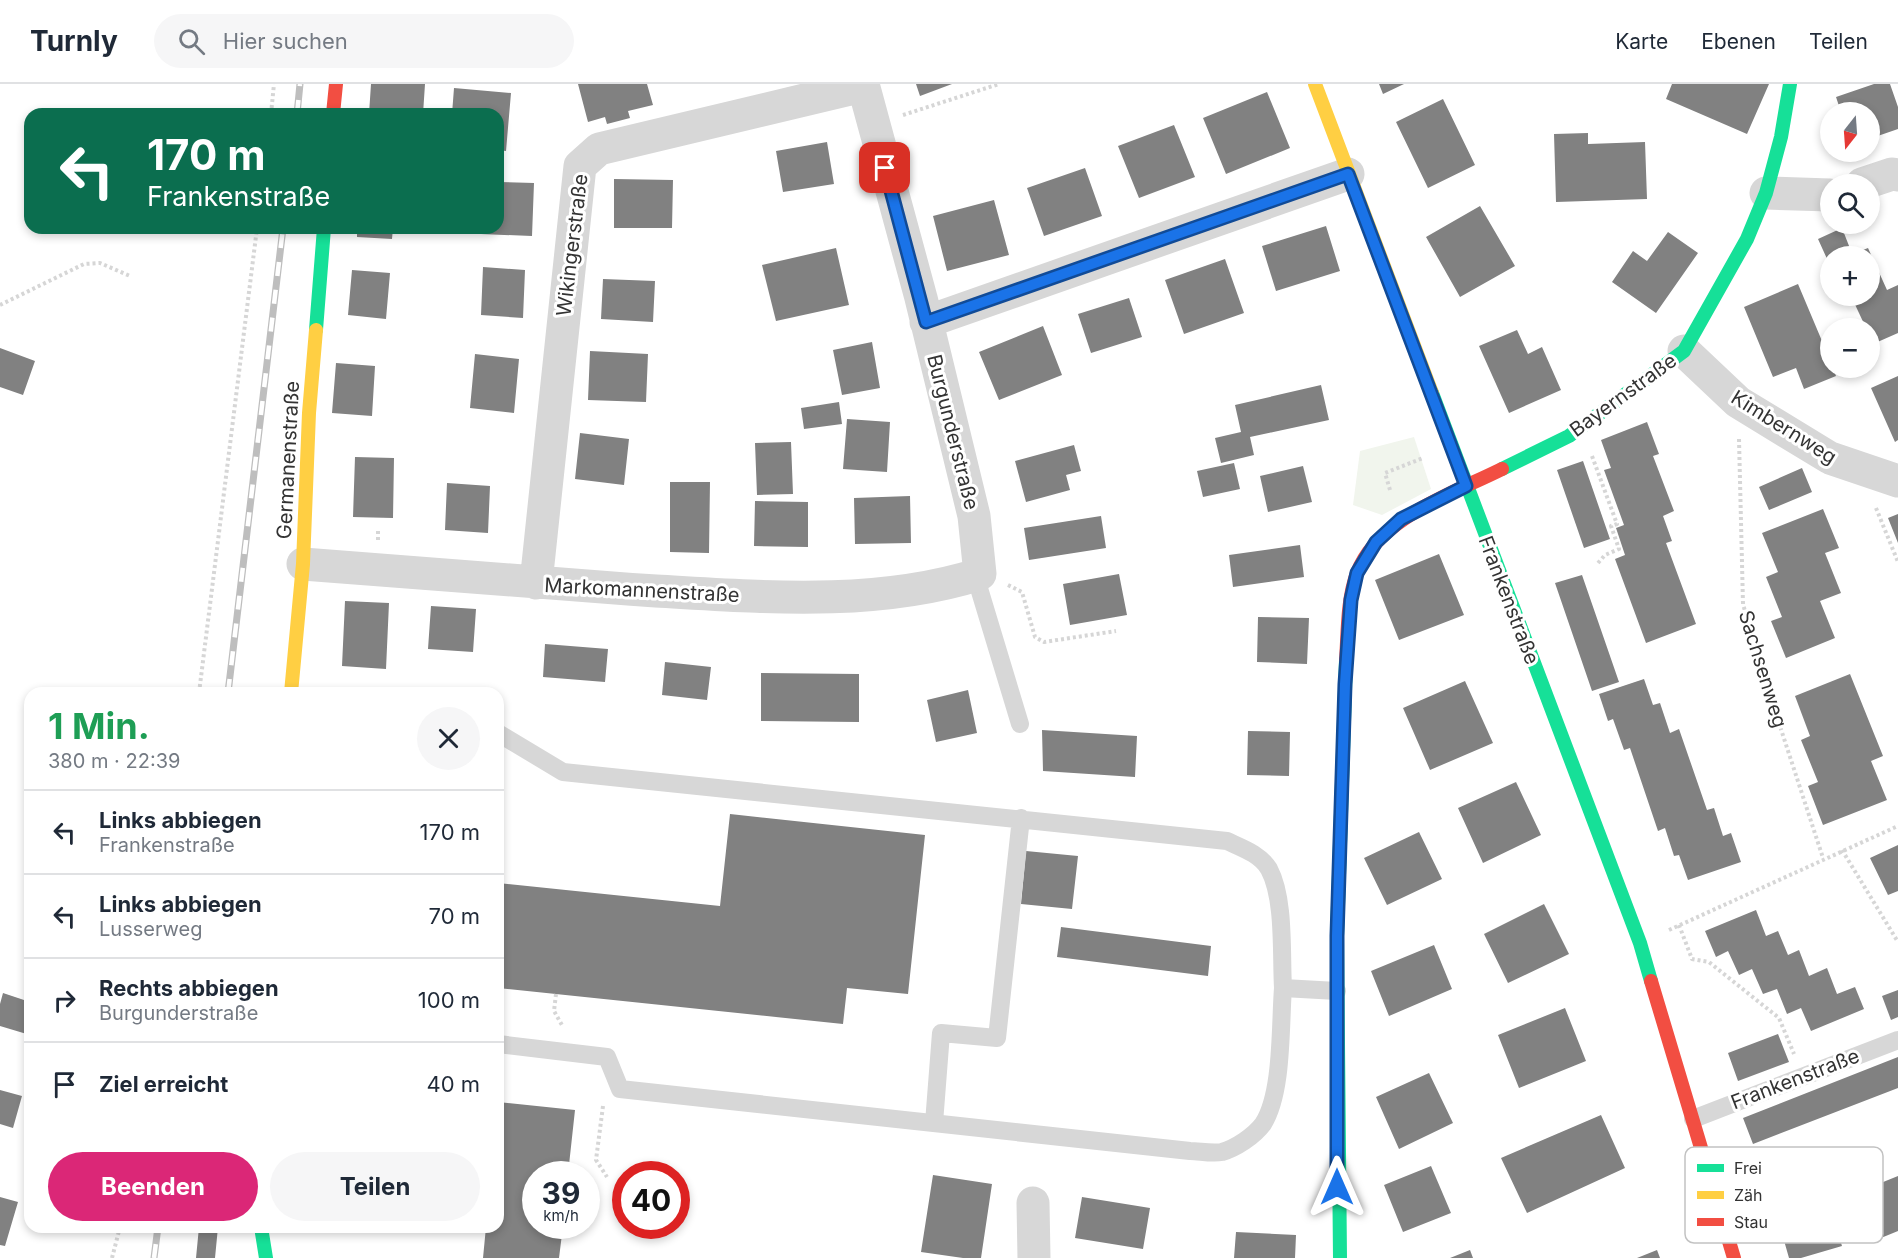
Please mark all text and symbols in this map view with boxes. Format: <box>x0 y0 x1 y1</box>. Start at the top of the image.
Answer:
search box <box>154 14 574 68</box>
text: Turnly <box>30 24 118 58</box>
icon: search <box>175 25 208 58</box>
text: Hier suchen <box>223 28 348 54</box>
text: Karte <box>1615 29 1668 54</box>
text: Ebenen <box>1701 29 1776 54</box>
text: Teilen <box>1809 29 1868 54</box>
north arrow <box>1820 102 1880 162</box>
map controls <box>1820 102 1880 378</box>
text: 170 m <box>147 129 265 180</box>
icon: left <box>48 132 126 210</box>
pin <box>859 142 910 193</box>
icon: arrive <box>868 151 901 184</box>
street label: Wikingerstraße <box>551 172 593 318</box>
button: search <box>1820 174 1880 234</box>
text: Frankenstraße <box>147 180 330 213</box>
button: + <box>1820 246 1880 306</box>
button: − <box>1820 318 1880 378</box>
street label: Bayernstraße <box>1565 348 1681 442</box>
street label: Burgunderstraße <box>922 352 984 512</box>
street label: Germanenstraße <box>272 380 304 540</box>
street label: Kimbernweg <box>1727 385 1841 469</box>
street label: Frankenstraße <box>1473 532 1545 668</box>
street label: Markomannenstraße <box>544 573 740 607</box>
street label: Sachsenweg <box>1734 608 1792 730</box>
text: 1 Min. <box>48 704 150 748</box>
button: close <box>417 707 480 770</box>
text: 380 m · 22:39 <box>48 749 180 773</box>
text: Links abbiegen <box>99 807 262 833</box>
icon: left <box>48 816 81 849</box>
text: 170 m <box>420 819 480 845</box>
text: Frankenstraße <box>99 833 235 857</box>
text: Links abbiegen <box>99 891 262 917</box>
icon: left <box>48 900 81 933</box>
text: 70 m <box>429 903 480 929</box>
text: Lusserweg <box>99 917 203 941</box>
text: Rechts abbiegen <box>99 975 279 1001</box>
icon: right <box>48 984 81 1017</box>
text: 100 m <box>418 987 480 1013</box>
text: Burgunderstraße <box>99 1001 258 1025</box>
street label: Frankenstraße <box>1727 1043 1863 1115</box>
icon: arrive <box>48 1068 81 1101</box>
text: Ziel erreicht <box>99 1071 228 1097</box>
text: 40 m <box>426 1071 480 1097</box>
legend <box>1685 1147 1883 1243</box>
button: Beenden <box>48 1152 258 1221</box>
button: Teilen <box>270 1152 480 1221</box>
position arrow <box>1305 1155 1369 1219</box>
text: Frei <box>1734 1158 1762 1178</box>
speed limit sign: 40 <box>612 1161 690 1239</box>
text: 39 <box>542 1175 580 1211</box>
text: Zäh <box>1734 1185 1763 1205</box>
text: km/h <box>543 1206 579 1225</box>
text: Stau <box>1734 1212 1768 1232</box>

